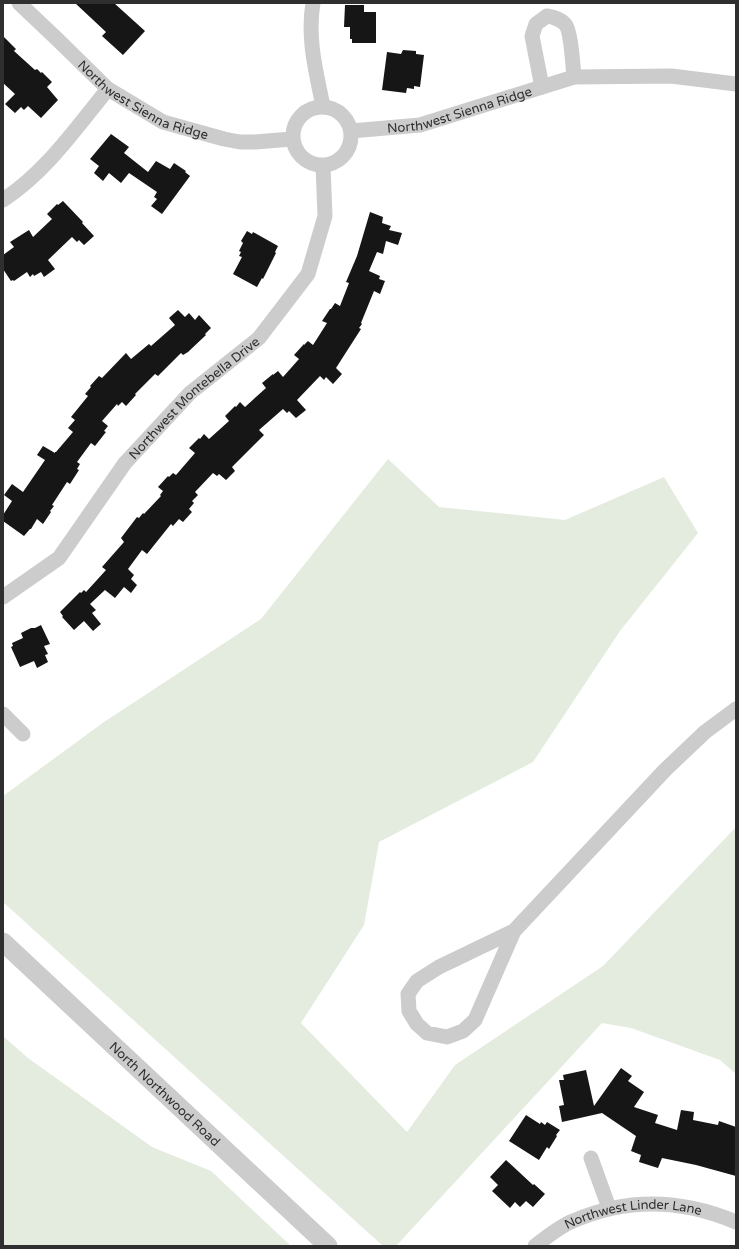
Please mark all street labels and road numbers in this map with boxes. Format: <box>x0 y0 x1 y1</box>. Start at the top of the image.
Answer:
street label: Northwest Sienna Ridge <box>74 57 210 143</box>
street label: Northwest Sienna Ridge <box>387 84 534 137</box>
street label: Northwest Montebella Drive <box>126 334 263 463</box>
street label: North Northwood Road <box>106 1039 223 1150</box>
street label: Northwest Linder Lane <box>562 1197 703 1233</box>

